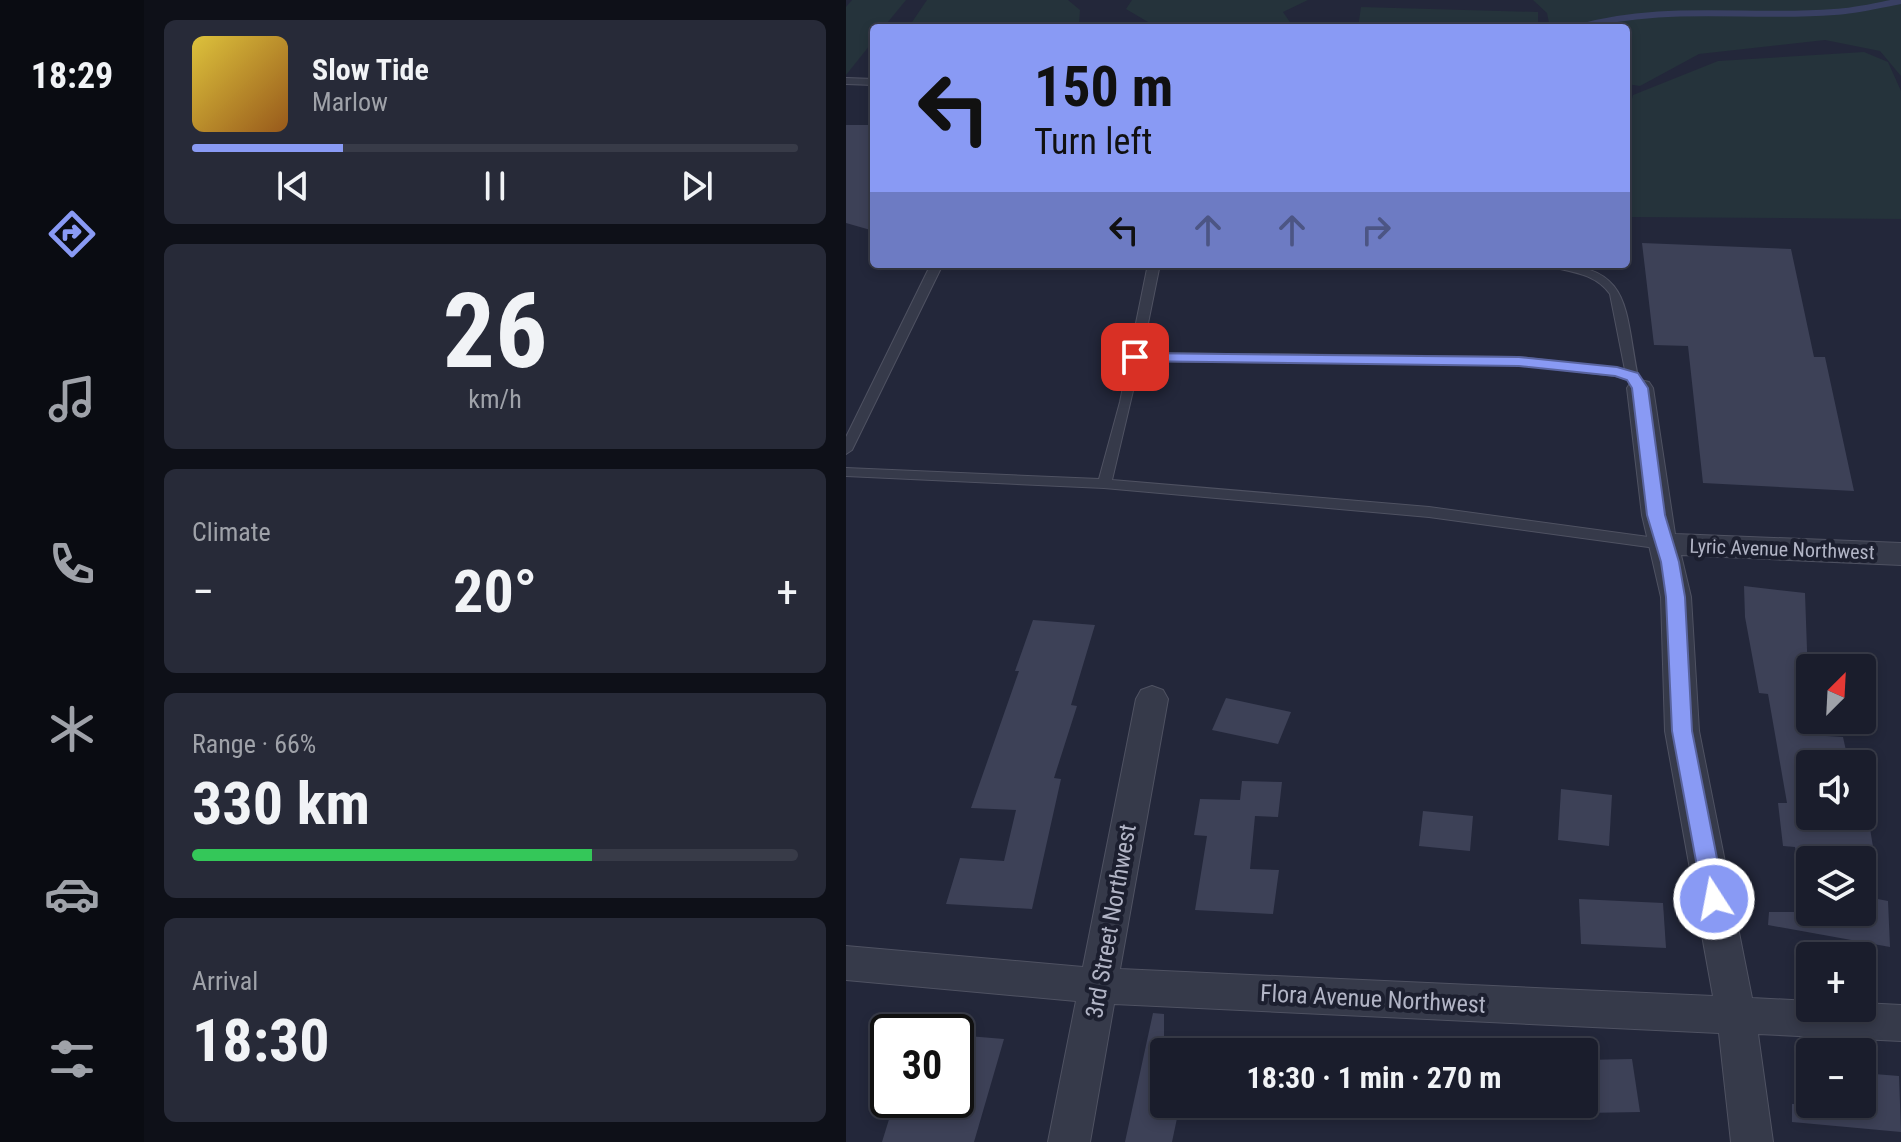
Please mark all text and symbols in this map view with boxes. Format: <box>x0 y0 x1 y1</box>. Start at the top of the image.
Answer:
text: Slow Tide <box>312 52 429 87</box>
text: 150 m <box>1034 54 1173 120</box>
text: 18:29 <box>31 55 113 97</box>
icon: left <box>902 56 1006 160</box>
text: Marlow <box>312 87 388 117</box>
text: Turn left <box>1034 121 1152 163</box>
icon: previous <box>271 164 315 208</box>
icon: pause <box>473 164 517 208</box>
icon: next <box>675 164 719 208</box>
icon: directions <box>44 206 100 262</box>
icon: left <box>1102 208 1146 252</box>
icon: ahead <box>1186 208 1230 252</box>
icon: ahead <box>1270 208 1314 252</box>
icon: right <box>1354 208 1398 252</box>
text: 26 <box>442 271 548 392</box>
pin <box>1101 323 1169 391</box>
icon: arrive <box>1113 335 1157 379</box>
icon: music <box>44 371 100 427</box>
text: km/h <box>468 384 522 414</box>
text: Climate <box>192 517 271 547</box>
street label: Lyric Avenue Northwest <box>1689 534 1875 564</box>
icon: phone <box>44 536 100 592</box>
text: 20° <box>453 556 537 627</box>
text: − <box>192 566 214 618</box>
text: + <box>776 566 798 618</box>
north arrow <box>1796 654 1876 734</box>
map controls <box>1796 654 1876 1118</box>
icon: climate <box>44 701 100 757</box>
text: Range · 66% <box>192 729 316 759</box>
button: sound <box>1796 750 1876 830</box>
text: 330 km <box>192 768 370 839</box>
street label: 3rd Street Northwest <box>1080 822 1142 1020</box>
button: layers <box>1796 846 1876 926</box>
position arrow <box>1672 857 1756 941</box>
icon: car <box>44 866 100 922</box>
button: + <box>1796 942 1876 1022</box>
text: Arrival <box>192 966 258 996</box>
street label: Flora Avenue Northwest <box>1259 979 1487 1019</box>
text: 18:30 <box>192 1005 330 1076</box>
speed limit sign: 30 <box>870 1014 974 1118</box>
icon: filters <box>44 1031 100 1087</box>
button: − <box>1796 1038 1876 1118</box>
text: 18:30 · 1 min · 270 m <box>1247 1060 1501 1095</box>

